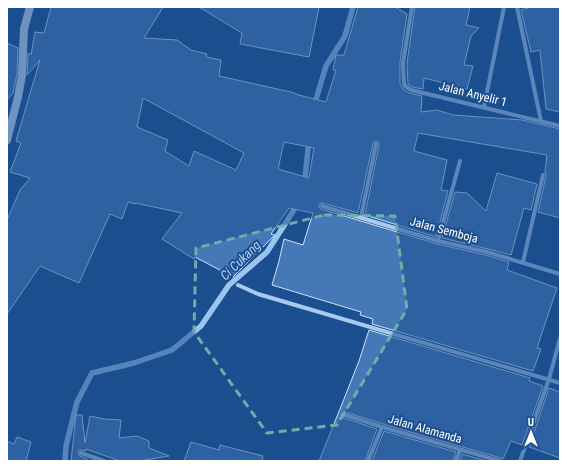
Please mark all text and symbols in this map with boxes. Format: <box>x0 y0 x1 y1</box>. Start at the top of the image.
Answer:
street label: Jalan Anyelir 1 <box>437 79 509 109</box>
street label: Jalan Semboja <box>408 214 480 246</box>
water label: Ci Cukang <box>217 237 264 283</box>
street label: Jalan Alamanda <box>386 412 464 446</box>
north arrow <box>511 412 551 452</box>
text: U <box>528 416 534 429</box>

